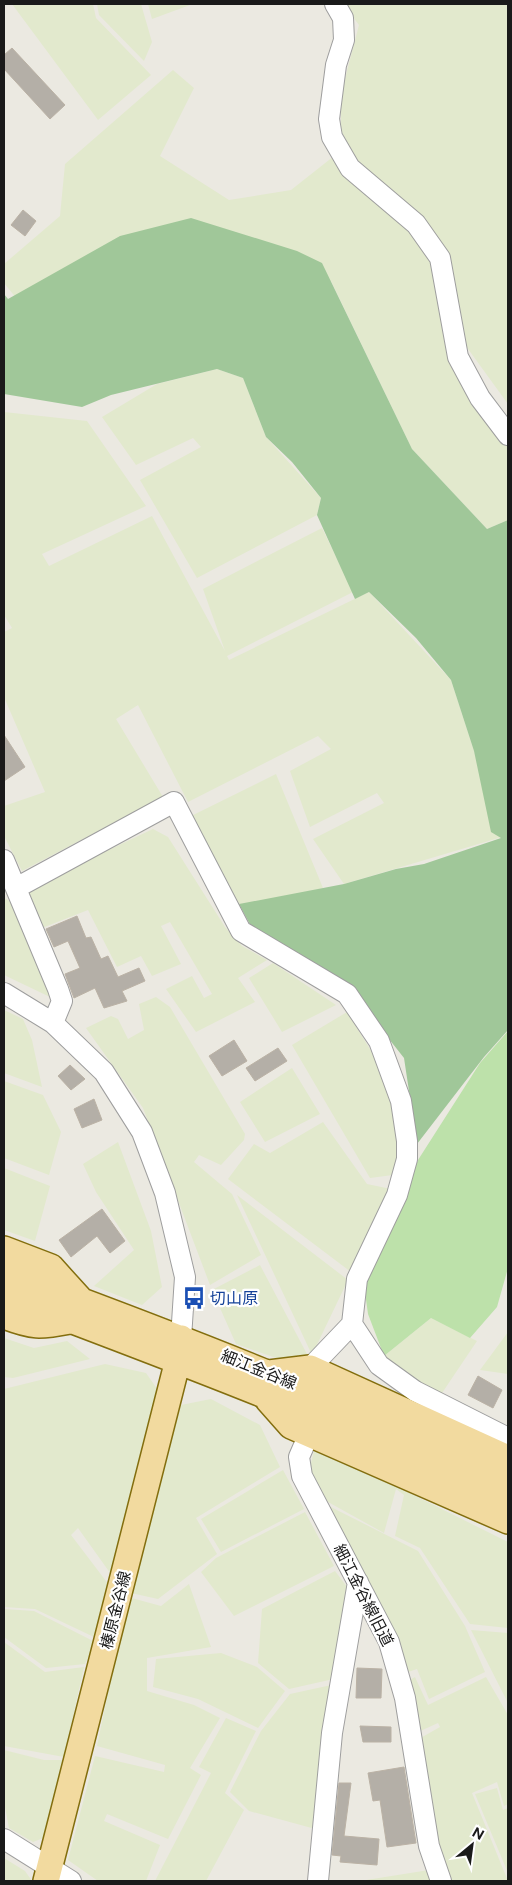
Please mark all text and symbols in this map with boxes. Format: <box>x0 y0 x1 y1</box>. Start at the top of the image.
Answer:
bus stop icon: 切山原 <box>181 1285 207 1311</box>
place label: 切山原 <box>210 1289 258 1308</box>
street label: 細江金谷線 <box>218 1346 299 1393</box>
street label: 細江金谷線旧道 <box>330 1541 397 1649</box>
street label: 榛原金谷線 <box>97 1569 134 1651</box>
north arrow <box>447 1820 497 1870</box>
text: N <box>470 1824 487 1843</box>

